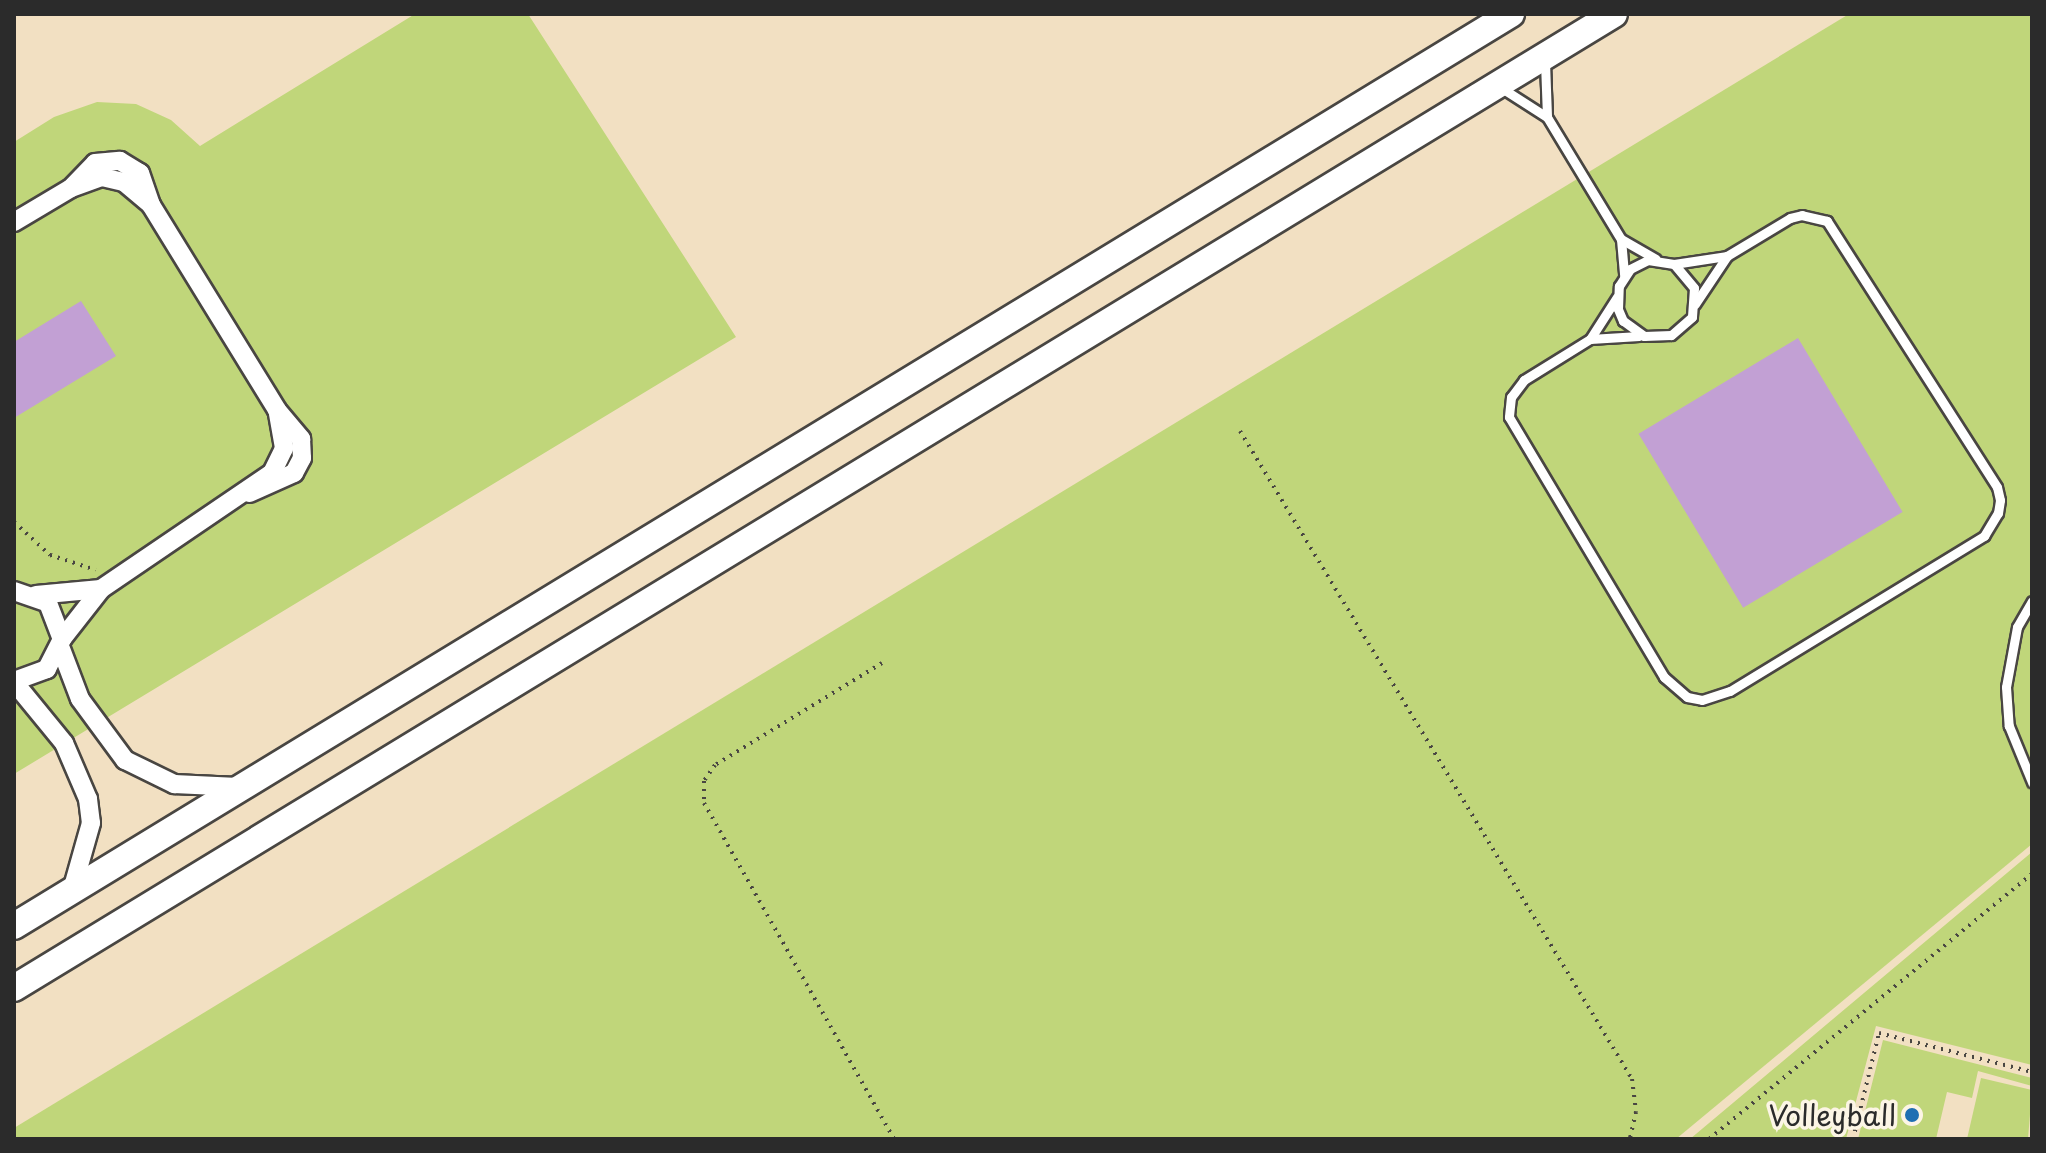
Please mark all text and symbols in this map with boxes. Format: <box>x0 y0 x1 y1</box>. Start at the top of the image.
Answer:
place label: Volleyball <box>1769 1098 1896 1132</box>
marker: Volleyball <box>1903 1106 1921 1124</box>

